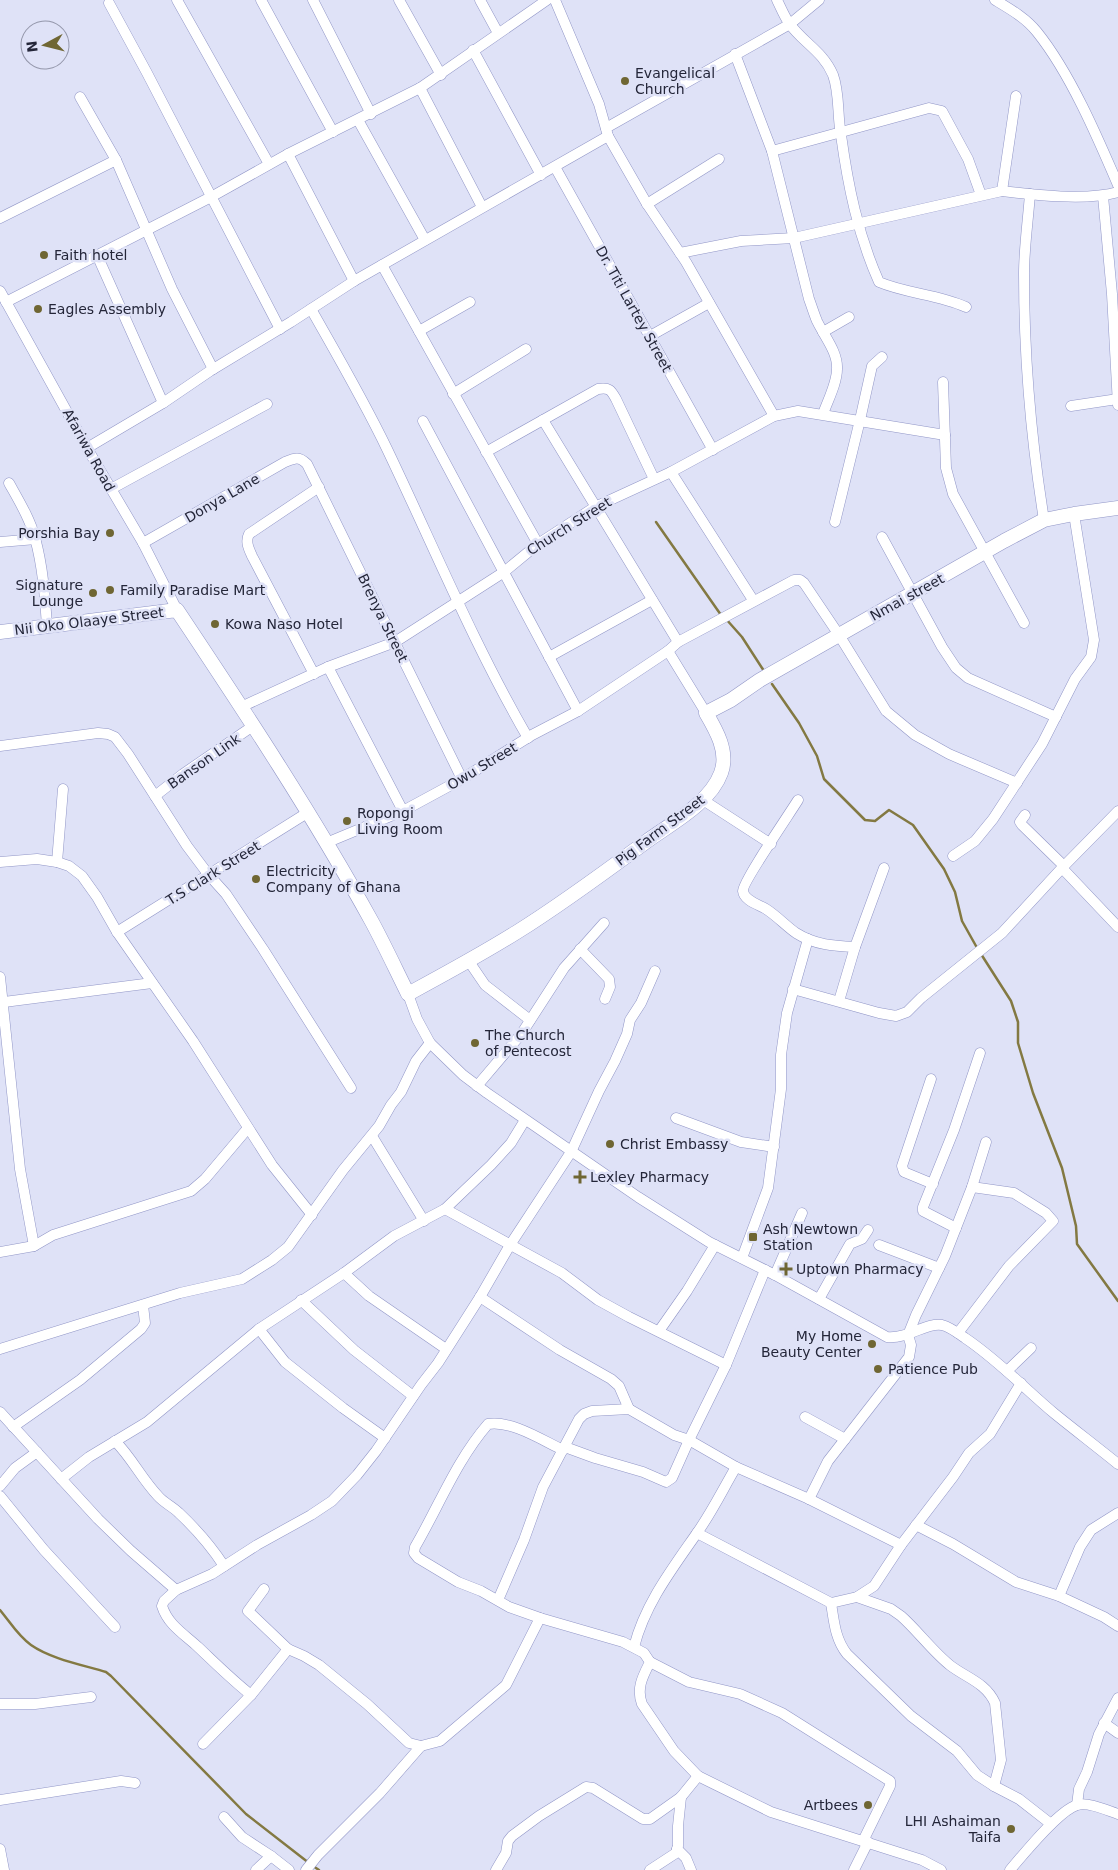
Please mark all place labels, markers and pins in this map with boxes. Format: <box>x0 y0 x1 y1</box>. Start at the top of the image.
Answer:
place label: Evangelical Church <box>635 65 715 97</box>
marker: Evangelical Church <box>619 75 631 87</box>
place label: Faith hotel <box>54 247 127 263</box>
marker: Faith hotel <box>38 249 50 261</box>
place label: Eagles Assembly <box>48 301 166 317</box>
marker: Eagles Assembly <box>32 303 44 315</box>
place label: Porshia Bay <box>18 525 100 541</box>
marker: Porshia Bay <box>104 527 116 539</box>
place label: Signature Lounge <box>15 577 83 609</box>
place label: Family Paradise Mart <box>120 582 266 598</box>
marker: Family Paradise Mart <box>104 584 116 596</box>
marker: Signature Lounge <box>87 587 99 599</box>
place label: Kowa Naso Hotel <box>225 616 343 632</box>
marker: Kowa Naso Hotel <box>209 618 221 630</box>
place label: Ropongi Living Room <box>357 805 443 837</box>
marker: Ropongi Living Room <box>341 815 353 827</box>
place label: Electricity Company of Ghana <box>266 863 401 895</box>
marker: Electricity Company of Ghana <box>250 873 262 885</box>
place label: The Church of Pentecost <box>484 1027 572 1059</box>
marker: The Church of Pentecost <box>469 1037 481 1049</box>
place label: Christ Embassy <box>620 1136 728 1152</box>
marker: Christ Embassy <box>604 1138 616 1150</box>
place label: Lexley Pharmacy <box>590 1169 709 1185</box>
marker: Lexley Pharmacy <box>574 1171 586 1183</box>
place label: Ash Newtown Station <box>763 1221 858 1253</box>
marker: Ash Newtown Station <box>747 1231 759 1243</box>
place label: Uptown Pharmacy <box>796 1261 924 1277</box>
marker: Uptown Pharmacy <box>780 1263 792 1275</box>
place label: My Home Beauty Center <box>761 1328 862 1360</box>
marker: My Home Beauty Center <box>866 1338 878 1350</box>
place label: Patience Pub <box>888 1361 978 1377</box>
marker: Patience Pub <box>872 1363 884 1375</box>
place label: Artbees <box>804 1797 858 1813</box>
marker: Artbees <box>862 1799 874 1811</box>
place label: LHI Ashaiman Taifa <box>905 1813 1001 1845</box>
marker: LHI Ashaiman Taifa <box>1005 1823 1017 1835</box>

